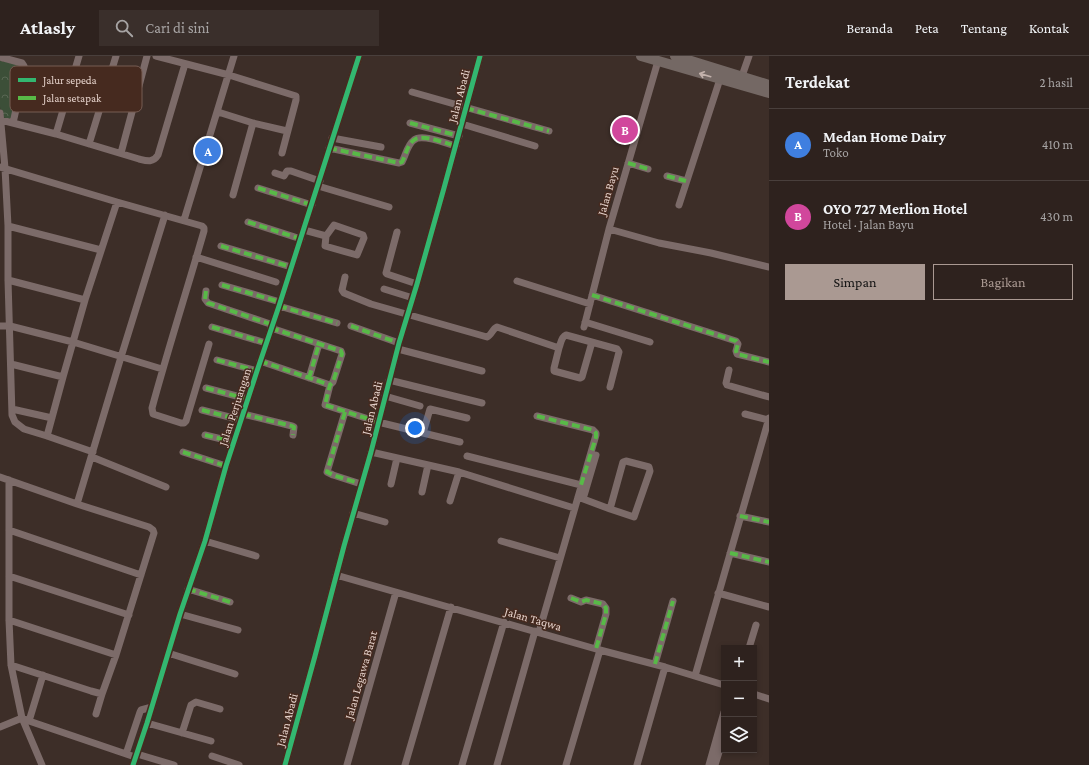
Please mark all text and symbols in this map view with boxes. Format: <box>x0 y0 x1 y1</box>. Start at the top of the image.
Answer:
search box <box>99 10 379 46</box>
text: Atlasly <box>20 17 75 38</box>
icon: search <box>113 17 135 39</box>
text: Cari di sini <box>145 20 209 36</box>
text: Beranda <box>847 20 893 36</box>
text: Peta <box>915 20 939 36</box>
text: Tentang <box>961 20 1007 36</box>
text: Kontak <box>1029 20 1069 36</box>
legend <box>10 66 142 112</box>
street label: Jalan Abadi <box>445 68 473 125</box>
one-way arrow <box>698 71 711 78</box>
text: Terdekat <box>785 73 850 92</box>
text: Jalur sepeda <box>42 74 97 87</box>
text: 2 hasil <box>1039 75 1073 90</box>
text: Jalan setapak <box>42 92 102 105</box>
pin: B <box>612 115 638 145</box>
text: Medan Home Dairy <box>823 129 946 145</box>
pin: A <box>195 136 221 166</box>
text: A <box>794 137 802 152</box>
text: 410 m <box>1042 137 1073 152</box>
text: Toko <box>823 145 849 160</box>
street label: Jalan Bayu <box>594 164 622 218</box>
text: OYO 727 Merlion Hotel <box>823 201 967 217</box>
text: B <box>794 209 802 224</box>
text: 430 m <box>1040 209 1073 224</box>
text: Hotel · Jalan Bayu <box>823 217 914 232</box>
button: Simpan <box>785 264 925 300</box>
button: Bagikan <box>933 264 1073 300</box>
street label: Jalan Perjuangan <box>216 366 254 449</box>
street label: Jalan Abadi <box>358 380 385 437</box>
your location <box>405 418 425 438</box>
street label: Jalan Taqwa <box>502 604 564 634</box>
street label: Jalan Legawa Barat <box>341 628 381 722</box>
map controls <box>721 645 757 753</box>
button: + <box>721 645 757 681</box>
button: − <box>721 681 757 717</box>
street label: Jalan Abadi <box>273 692 301 749</box>
button: layers <box>721 717 757 753</box>

